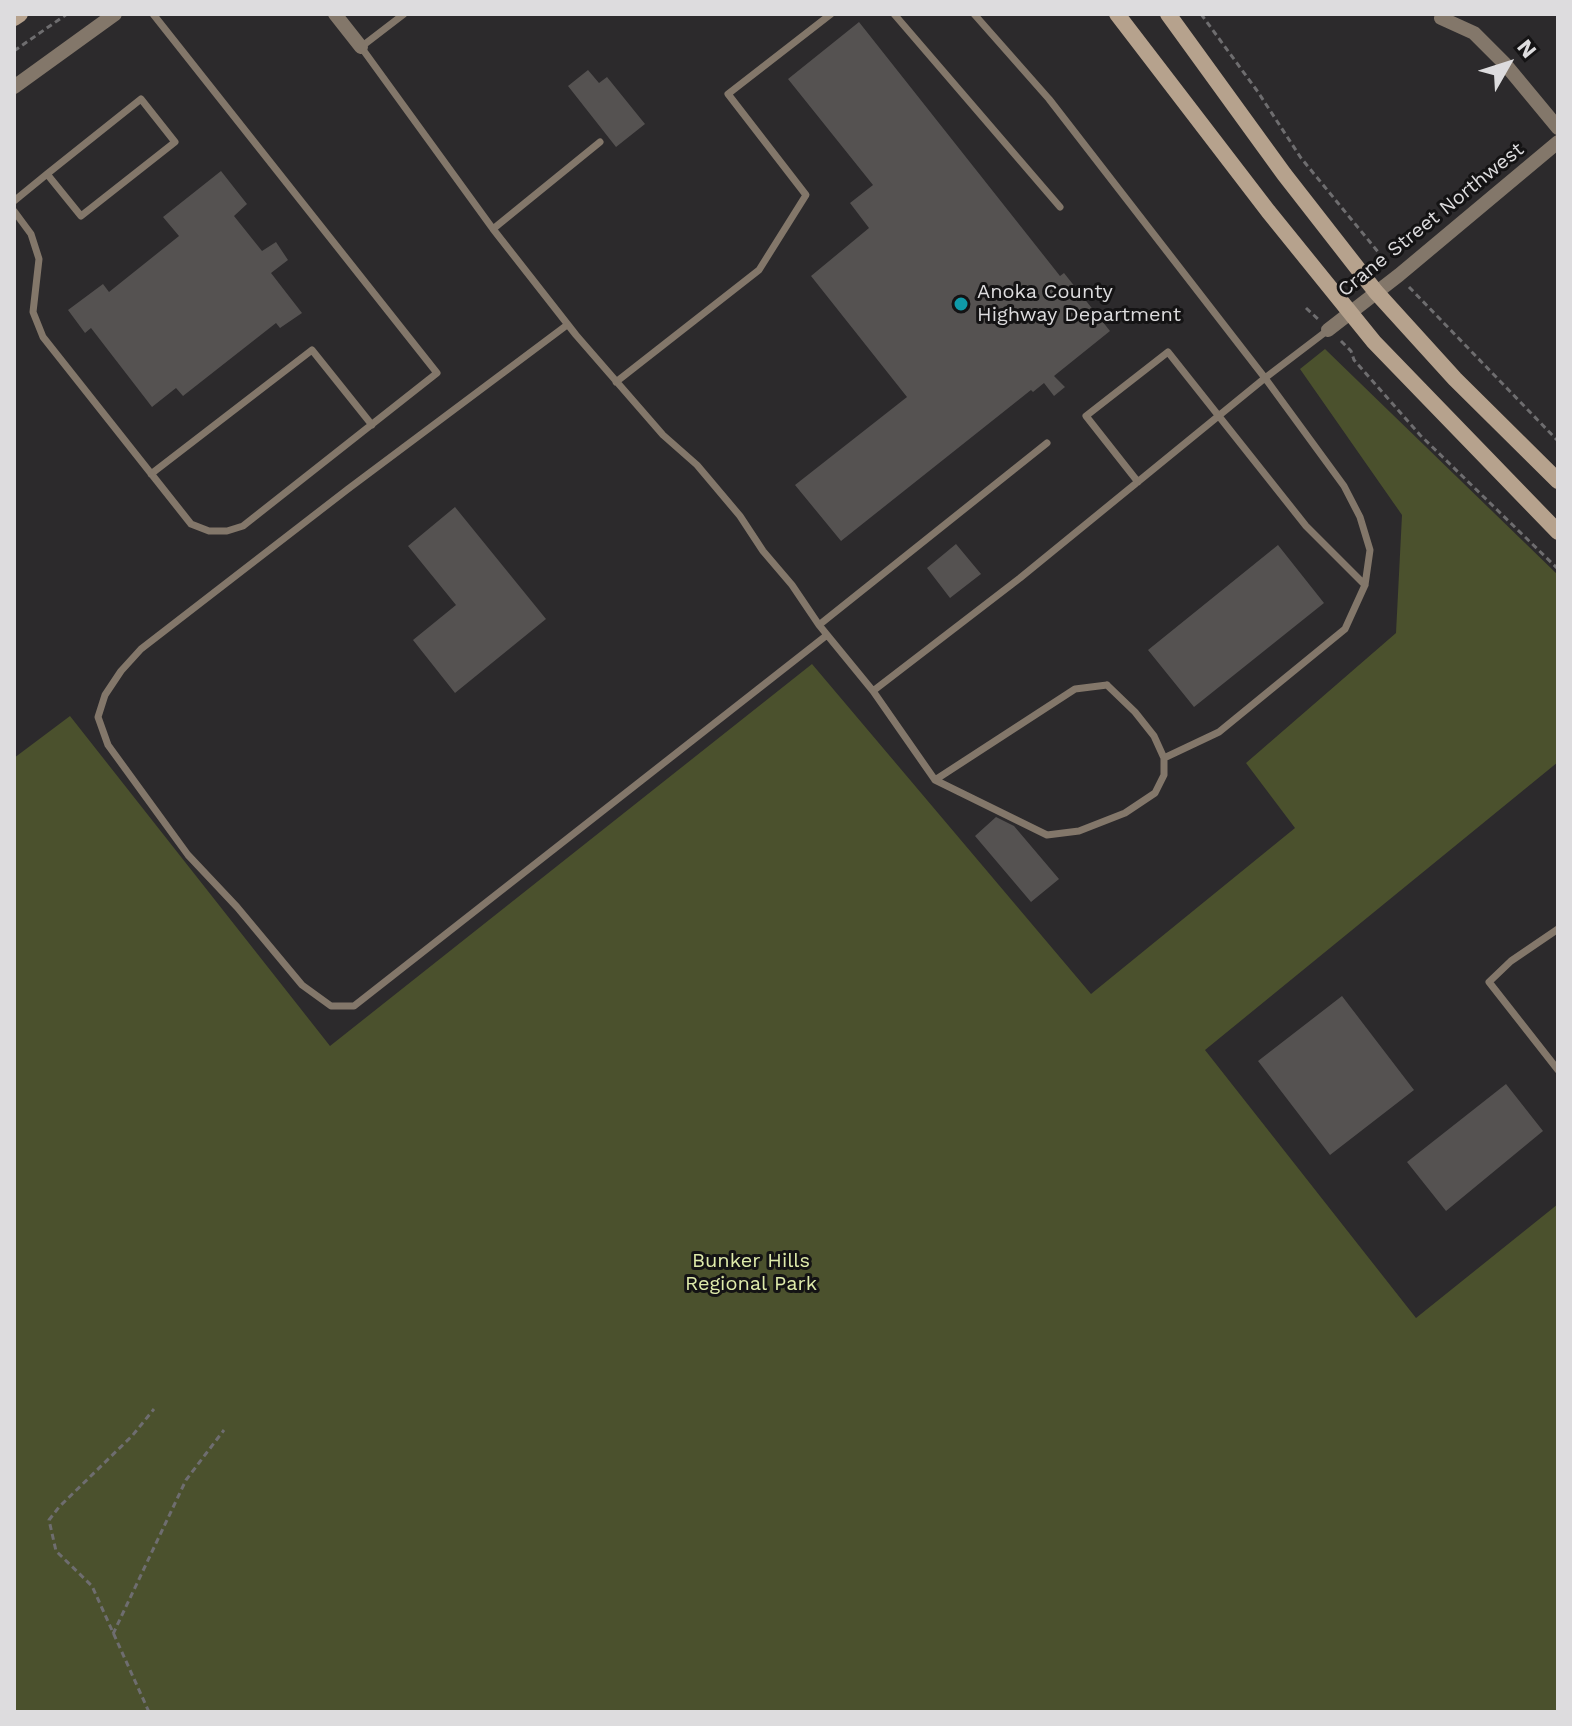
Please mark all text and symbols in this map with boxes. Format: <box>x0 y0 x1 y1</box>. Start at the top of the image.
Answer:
north arrow <box>1468 24 1548 104</box>
text: N <box>1512 34 1542 63</box>
street label: Crane Street Northwest <box>1333 138 1529 302</box>
place label: Anoka County Highway Department <box>977 280 1181 327</box>
marker: Anoka County Highway Department <box>952 295 970 313</box>
park label: Bunker Hills Regional Park <box>685 1249 817 1296</box>

